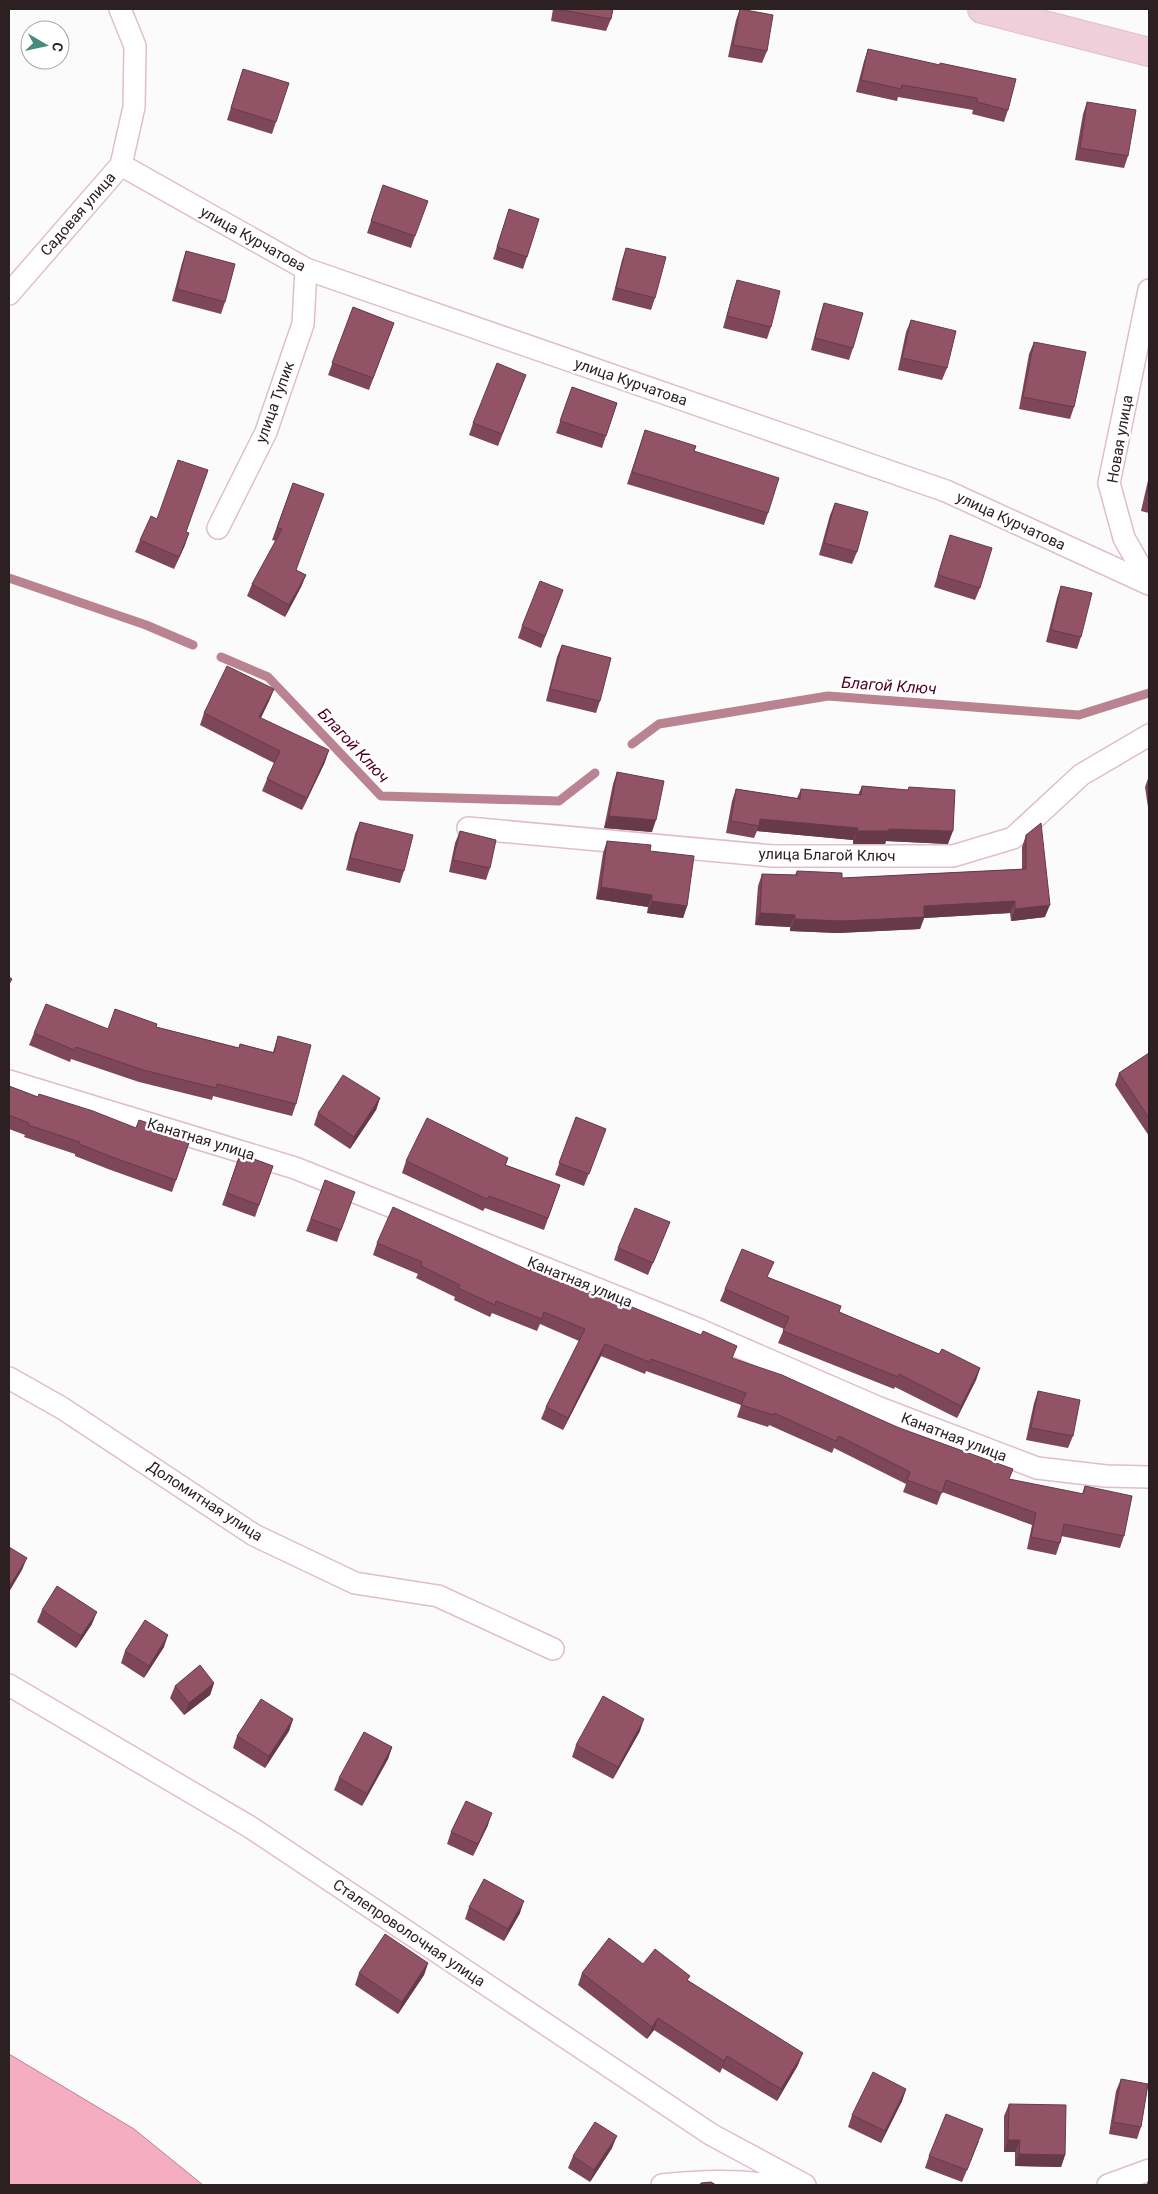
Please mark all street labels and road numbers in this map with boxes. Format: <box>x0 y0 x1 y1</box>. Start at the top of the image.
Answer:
street label: Садовая улица <box>37 168 119 260</box>
street label: улица Курчатова <box>197 202 309 276</box>
street label: улица Курчатова <box>572 354 690 410</box>
street label: улица Тупик <box>252 359 298 445</box>
street label: Новая улица <box>1103 394 1137 484</box>
street label: улица Курчатова <box>954 488 1068 554</box>
street label: улица Благой Ключ <box>758 845 896 865</box>
street label: Канатная улица <box>145 1114 257 1164</box>
street label: Канатная улица <box>525 1253 635 1311</box>
street label: Канатная улица <box>899 1409 1009 1465</box>
street label: Доломитная улица <box>144 1457 266 1545</box>
street label: Сталепроволочная улица <box>330 1875 488 1991</box>

